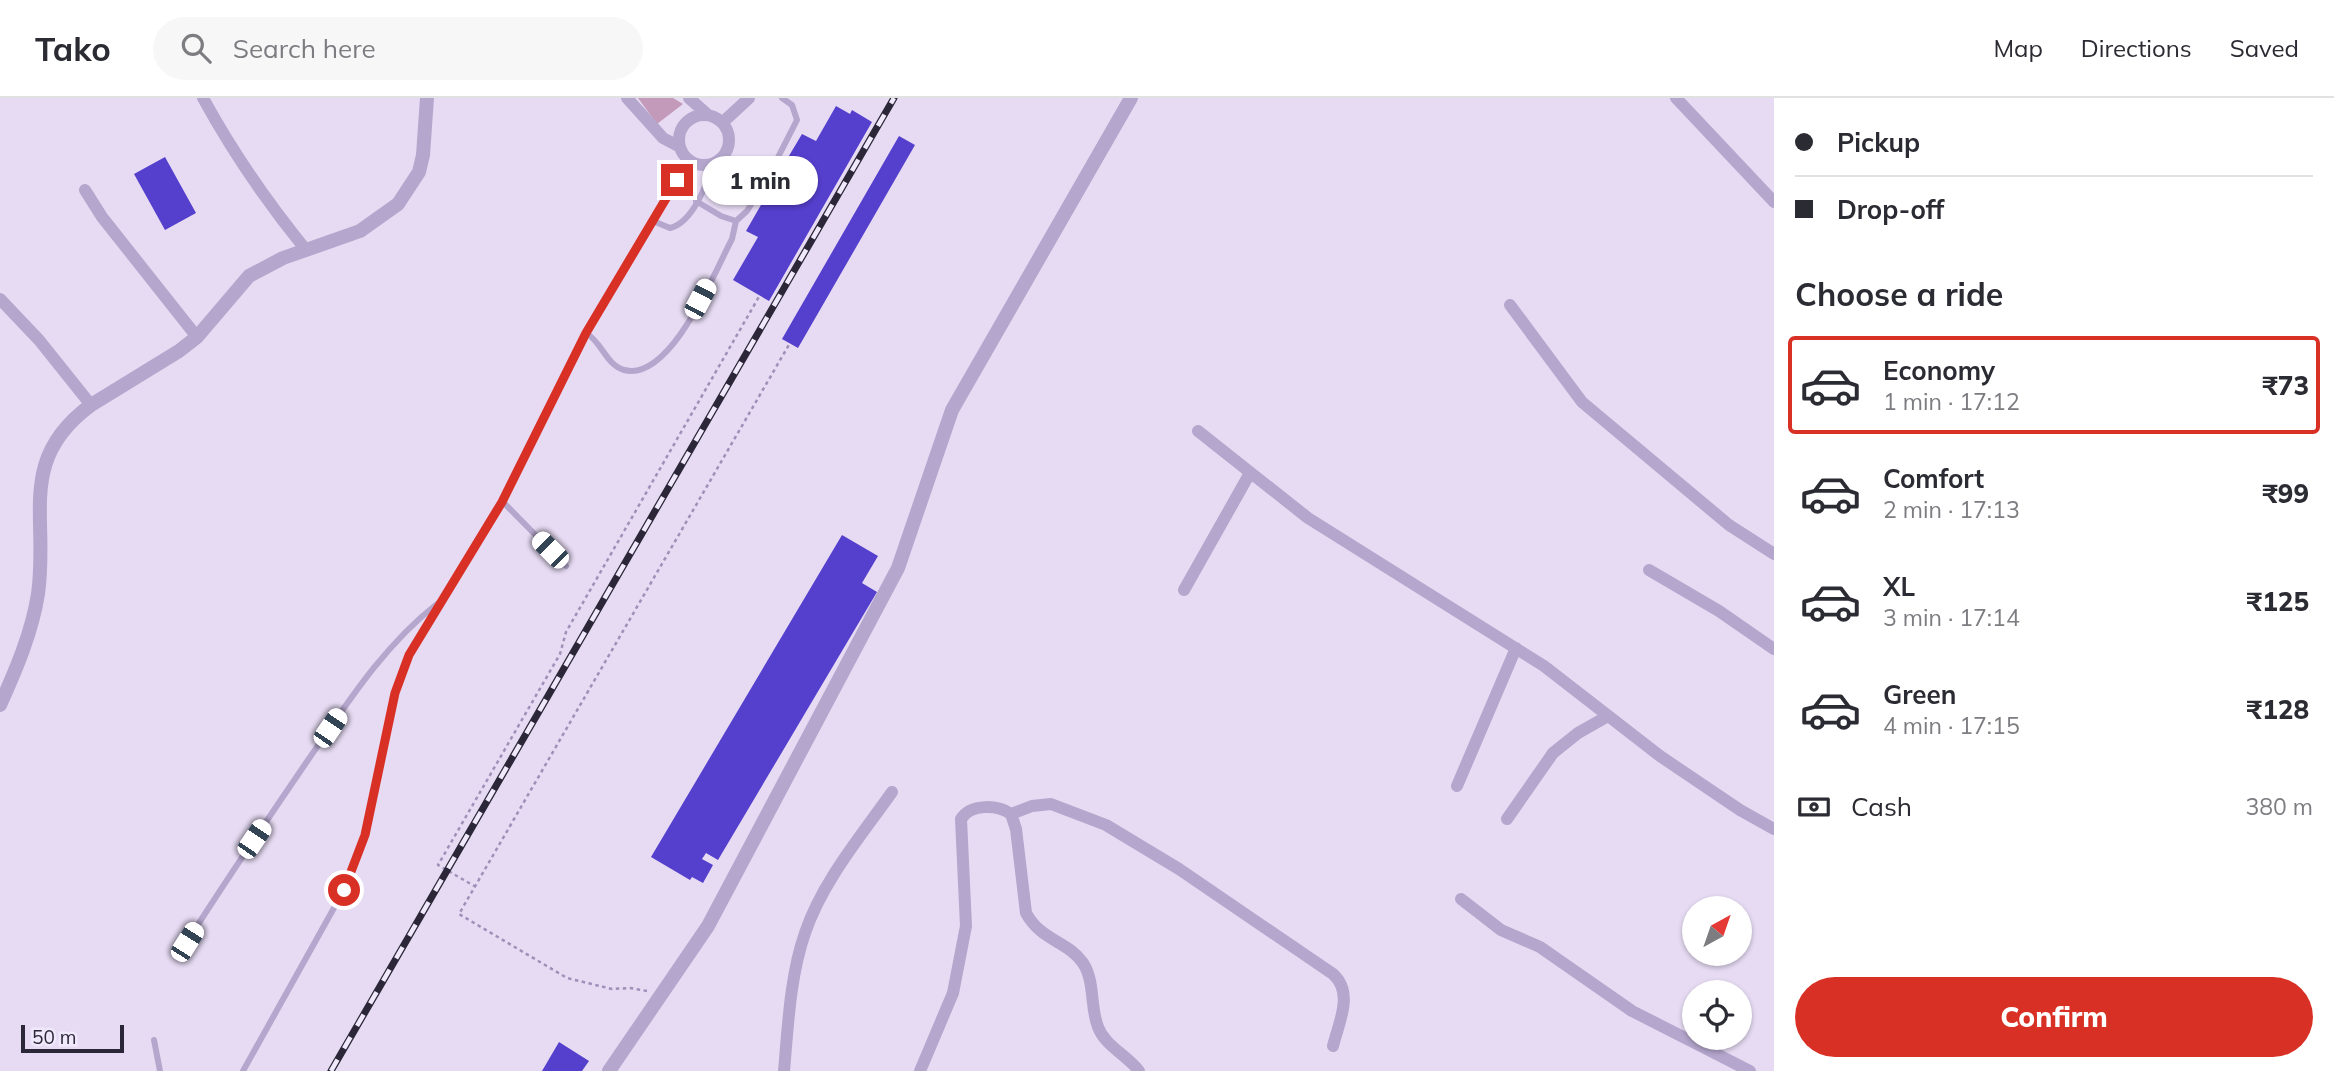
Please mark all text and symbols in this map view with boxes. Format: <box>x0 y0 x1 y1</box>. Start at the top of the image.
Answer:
search box <box>153 17 643 80</box>
text: Tako <box>35 28 111 69</box>
icon: search <box>177 29 215 67</box>
text: Search here <box>233 32 376 65</box>
text: Map <box>1993 33 2043 63</box>
text: Directions <box>2081 33 2192 63</box>
text: Saved <box>2230 33 2299 63</box>
text: Pickup <box>1837 126 1920 159</box>
callout: 1 min <box>702 155 817 204</box>
route end <box>661 164 693 196</box>
text: 1 min <box>729 166 791 195</box>
text: Drop-off <box>1837 193 1944 226</box>
text: Choose a ride <box>1795 274 2003 314</box>
car <box>681 276 720 322</box>
icon: car <box>1799 354 1862 417</box>
text: Economy <box>1883 354 1995 387</box>
text: ₹73 <box>2262 369 2309 402</box>
text: 1 min · 17:12 <box>1883 387 2020 416</box>
icon: car <box>1799 462 1862 525</box>
text: Comfort <box>1883 462 1984 495</box>
text: ₹99 <box>2262 477 2309 510</box>
text: 2 min · 17:13 <box>1883 495 2020 524</box>
car <box>528 528 573 572</box>
icon: car <box>1799 570 1862 633</box>
text: XL <box>1883 570 1915 603</box>
text: ₹125 <box>2247 585 2309 618</box>
text: 3 min · 17:14 <box>1883 603 2020 632</box>
icon: car <box>1799 678 1862 741</box>
text: Green <box>1883 678 1956 711</box>
text: ₹128 <box>2247 693 2309 726</box>
car <box>310 705 351 751</box>
text: 4 min · 17:15 <box>1883 711 2020 740</box>
icon: cash <box>1795 788 1833 826</box>
text: Cash <box>1851 790 1912 823</box>
text: 380 m <box>2245 792 2313 821</box>
car <box>234 816 275 862</box>
route start <box>328 874 360 906</box>
north arrow <box>1682 896 1752 966</box>
map controls <box>1682 896 1752 1050</box>
car <box>167 919 208 965</box>
button: Confirm <box>1795 977 2313 1057</box>
button: locate <box>1682 980 1752 1050</box>
scale bar <box>21 1022 124 1054</box>
text: 50 m <box>32 1025 76 1049</box>

